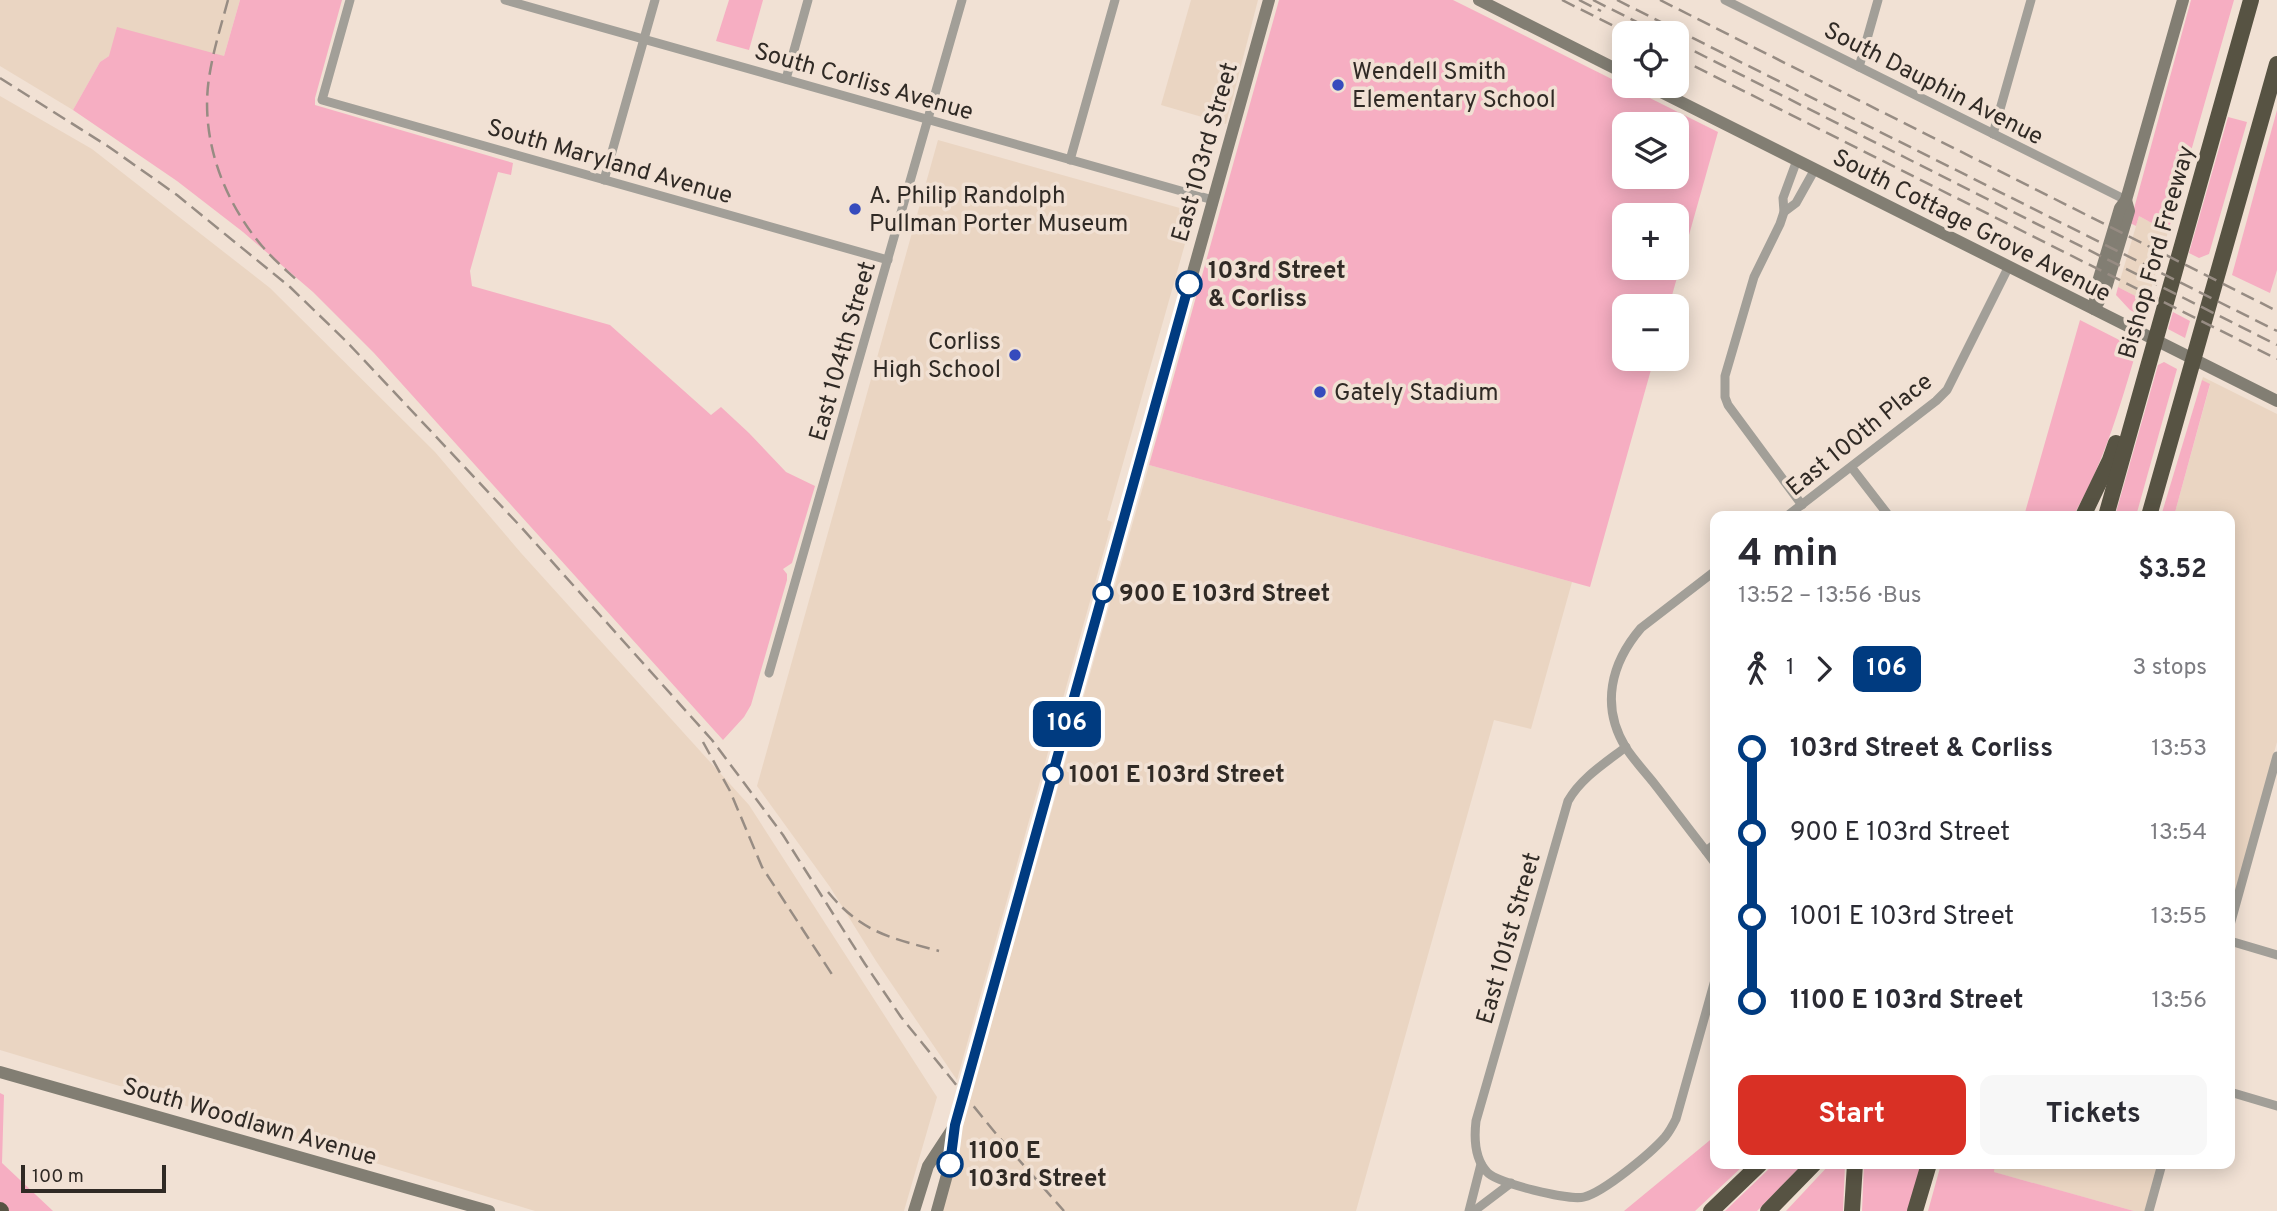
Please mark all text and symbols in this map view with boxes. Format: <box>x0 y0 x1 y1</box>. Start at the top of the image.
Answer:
street label: South Dauphin Avenue <box>1818 16 2048 153</box>
map controls <box>1612 21 1689 371</box>
button: locate <box>1612 21 1689 98</box>
street label: South Corliss Avenue <box>750 37 976 129</box>
place label: Wendell Smith Elementary School <box>1352 58 1556 116</box>
street label: East 103rd Street <box>1166 59 1246 246</box>
marker: Wendell Smith Elementary School <box>1330 77 1346 93</box>
button: layers <box>1612 112 1689 189</box>
street label: South Maryland Avenue <box>483 114 736 212</box>
street label: Bishop Ford Freeway <box>2113 142 2203 363</box>
street label: South Cottage Grove Avenue <box>1827 143 2115 310</box>
place label: A. Philip Randolph Pullman Porter Museum <box>869 182 1128 240</box>
marker: A. Philip Randolph Pullman Porter Museum <box>847 201 863 217</box>
button: + <box>1612 203 1689 280</box>
place label: 103rd Street & Corliss <box>1208 257 1346 315</box>
street label: East 104th Street <box>804 258 884 445</box>
marker: 103rd Street & Corliss <box>1176 271 1202 297</box>
button: − <box>1612 294 1689 371</box>
place label: Corliss High School <box>872 328 1001 386</box>
marker: Corliss High School <box>1007 347 1023 363</box>
street label: East 100th Place <box>1781 367 1939 504</box>
place label: Gately Stadium <box>1334 379 1499 409</box>
marker: Gately Stadium <box>1312 384 1328 400</box>
text: 4 min <box>1738 531 1838 580</box>
text: $3.52 <box>2138 554 2207 587</box>
place label: 900 E 103rd Street <box>1119 580 1330 610</box>
text: 13:52 – 13:56 · Bus <box>1738 582 1922 611</box>
marker: 900 E 103rd Street <box>1093 583 1113 603</box>
icon: walk <box>1738 650 1776 688</box>
icon: forward <box>1805 650 1843 688</box>
text: 1 <box>1786 654 1795 683</box>
text: 106 <box>1867 654 1907 684</box>
text: 3 stops <box>2132 654 2207 683</box>
line badge: 106 <box>1027 701 1107 747</box>
text: 106 <box>1047 709 1087 739</box>
text: 103rd Street & Corliss <box>1790 733 2053 766</box>
text: 13:53 <box>2151 735 2207 764</box>
place label: 1001 E 103rd Street <box>1069 761 1285 791</box>
marker: 1001 E 103rd Street <box>1043 764 1063 784</box>
text: 900 E 103rd Street <box>1790 817 2010 850</box>
text: 13:54 <box>2150 819 2207 848</box>
street label: East 101st Street <box>1471 849 1549 1028</box>
text: 1001 E 103rd Street <box>1790 901 2014 934</box>
text: 13:55 <box>2151 903 2207 932</box>
text: 1100 E 103rd Street <box>1790 985 2024 1018</box>
text: 13:56 <box>2151 987 2207 1016</box>
street label: South Woodlawn Avenue <box>119 1072 380 1174</box>
button: Start <box>1738 1075 1966 1155</box>
button: Tickets <box>1980 1075 2207 1155</box>
place label: 1100 E 103rd Street <box>969 1137 1107 1195</box>
marker: 1100 E 103rd Street <box>937 1151 963 1177</box>
scale bar <box>21 1162 166 1194</box>
text: 100 m <box>32 1165 84 1189</box>

